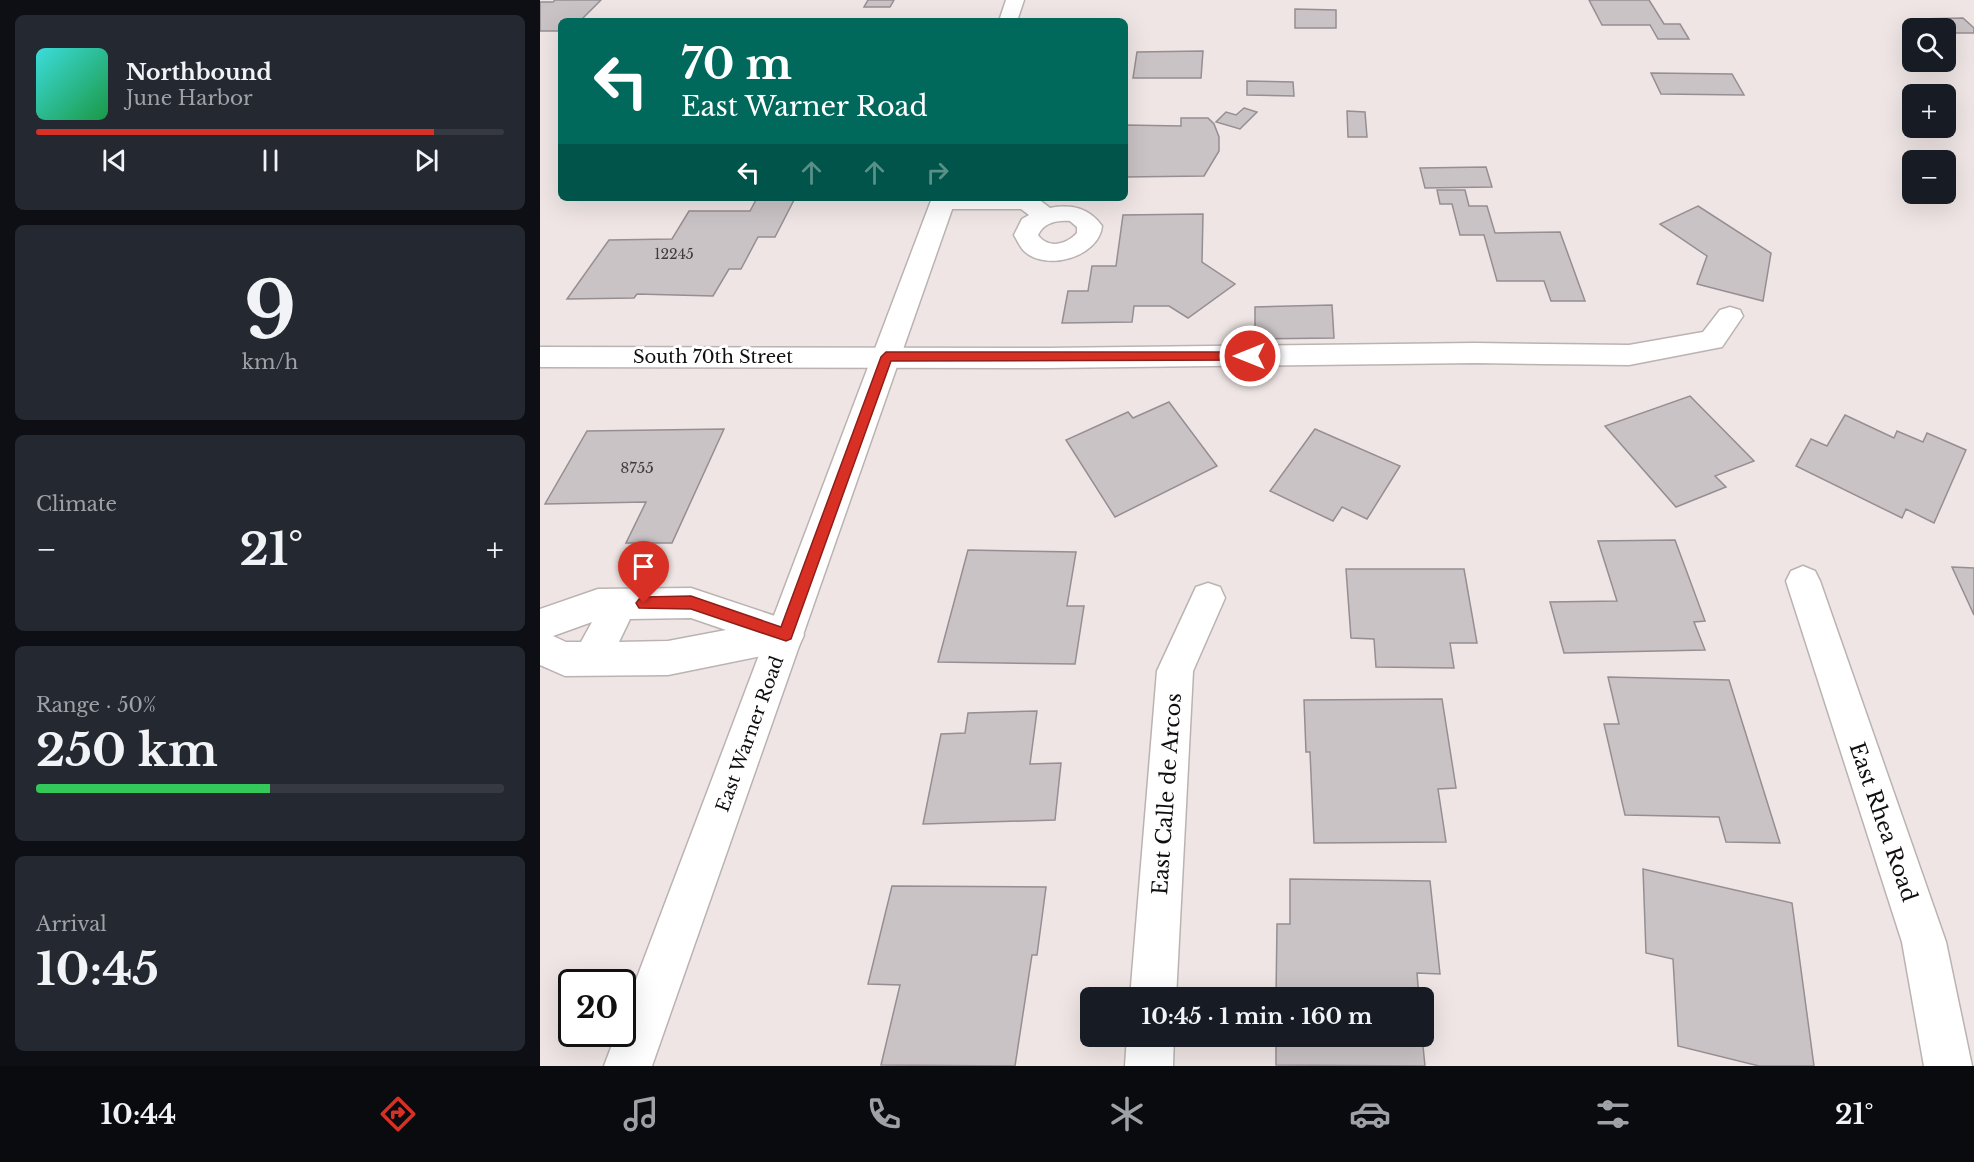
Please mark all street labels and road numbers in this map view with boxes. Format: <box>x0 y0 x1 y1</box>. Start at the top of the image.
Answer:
street label: South 70th Street <box>633 346 793 368</box>
street label: East Warner Road <box>712 653 788 815</box>
street label: East Calle de Arcos <box>1147 692 1187 896</box>
street label: East Rhea Road <box>1844 739 1922 905</box>

